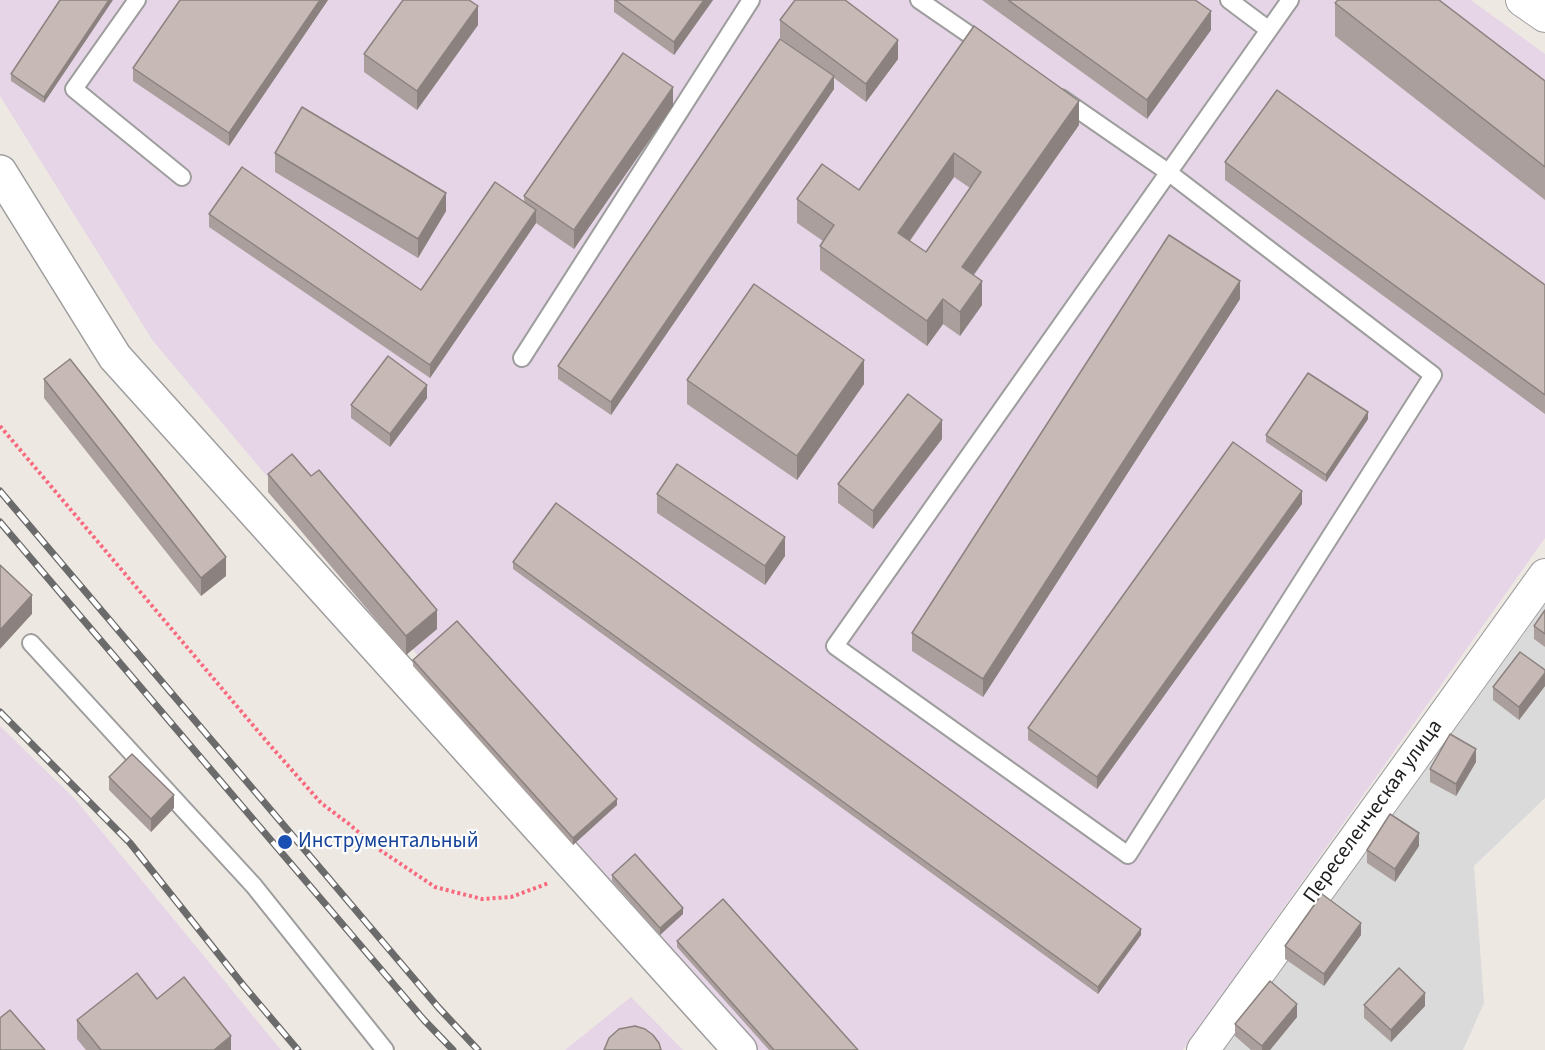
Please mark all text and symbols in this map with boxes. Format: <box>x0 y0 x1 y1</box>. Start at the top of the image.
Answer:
street label: Переселенческая улица <box>1299 715 1449 909</box>
place label: Инструментальный <box>298 829 479 855</box>
marker: Инструментальный <box>276 833 294 851</box>

